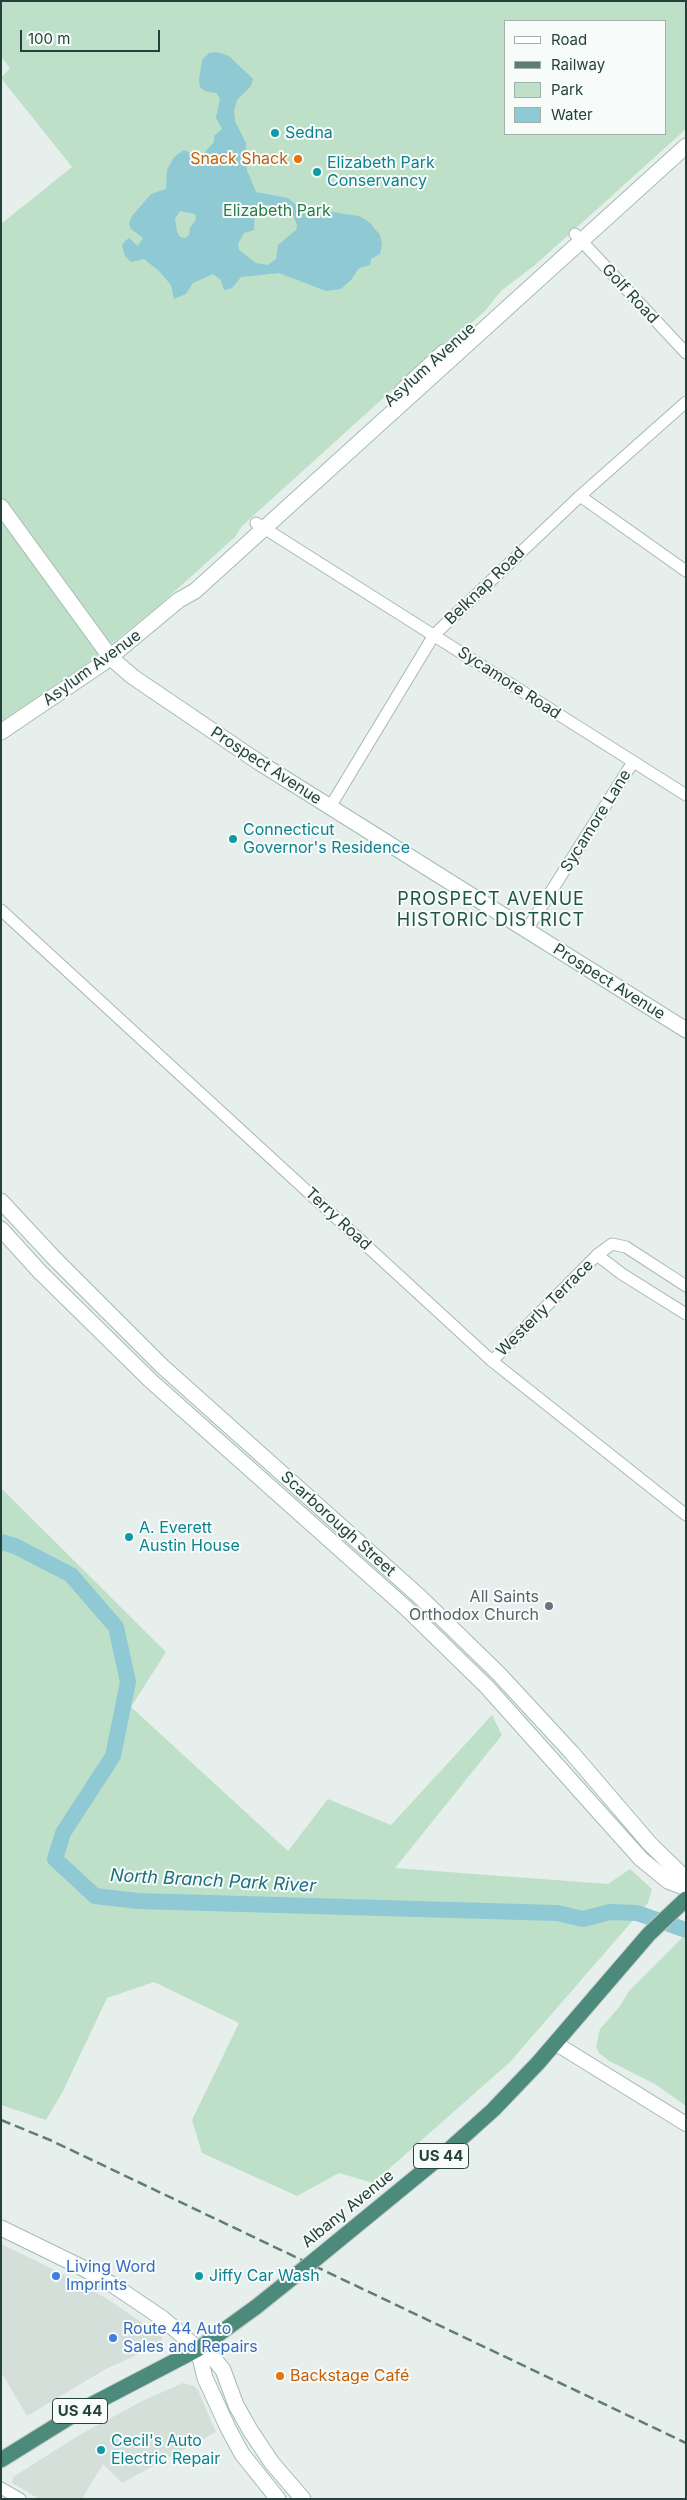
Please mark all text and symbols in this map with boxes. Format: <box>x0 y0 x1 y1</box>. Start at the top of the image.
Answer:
scale bar <box>22 20 162 52</box>
legend <box>504 20 667 135</box>
text: 100 m <box>28 29 70 48</box>
text: Road <box>551 30 587 49</box>
text: Railway <box>551 55 605 74</box>
text: Park <box>551 80 583 99</box>
text: Water <box>551 105 593 124</box>
place label: Sedna <box>285 123 333 143</box>
marker: Sedna <box>269 127 281 139</box>
place label: Snack Shack <box>190 149 288 169</box>
marker: Snack Shack <box>292 153 304 165</box>
place label: Elizabeth Park Conservancy <box>327 153 435 191</box>
marker: Elizabeth Park Conservancy <box>311 166 323 178</box>
park label: Elizabeth Park <box>223 201 331 221</box>
street label: Golf Road <box>598 260 662 328</box>
street label: Asylum Avenue <box>380 319 480 411</box>
street label: Belknap Road <box>441 543 529 629</box>
street label: Asylum Avenue <box>39 626 145 710</box>
street label: Sycamore Road <box>454 643 564 723</box>
street label: Prospect Avenue <box>207 723 325 809</box>
street label: Sycamore Lane <box>557 766 635 876</box>
place label: Connecticut Governor's Residence <box>243 820 410 858</box>
marker: Connecticut Governor's Residence <box>227 833 239 845</box>
district label: PROSPECT AVENUE HISTORIC DISTRICT <box>395 889 587 932</box>
street label: Prospect Avenue <box>550 940 668 1024</box>
street label: Terry Road <box>301 1184 375 1254</box>
street label: Westerly Terrace <box>493 1256 597 1360</box>
street label: Scarborough Street <box>277 1467 399 1581</box>
place label: A. Everett Austin House <box>139 1518 240 1556</box>
marker: A. Everett Austin House <box>123 1531 135 1543</box>
place label: All Saints Orthodox Church <box>409 1587 539 1625</box>
marker: All Saints Orthodox Church <box>543 1600 555 1612</box>
water label: North Branch Park River <box>109 1865 317 1897</box>
road number: US 44 <box>414 2144 468 2168</box>
street label: Albany Avenue <box>298 2166 398 2252</box>
place label: Living Word Imprints <box>66 2257 156 2295</box>
place label: Jiffy Car Wash <box>209 2266 320 2286</box>
marker: Living Word Imprints <box>50 2270 62 2282</box>
marker: Jiffy Car Wash <box>193 2270 205 2282</box>
place label: Route 44 Auto Sales and Repairs <box>123 2319 258 2357</box>
marker: Route 44 Auto Sales and Repairs <box>107 2332 119 2344</box>
place label: Backstage Café <box>290 2366 409 2386</box>
marker: Backstage Café <box>274 2370 286 2382</box>
road number: US 44 <box>52 2398 108 2424</box>
place label: Cecil's Auto Electric Repair <box>111 2431 220 2469</box>
marker: Cecil's Auto Electric Repair <box>95 2444 107 2456</box>

